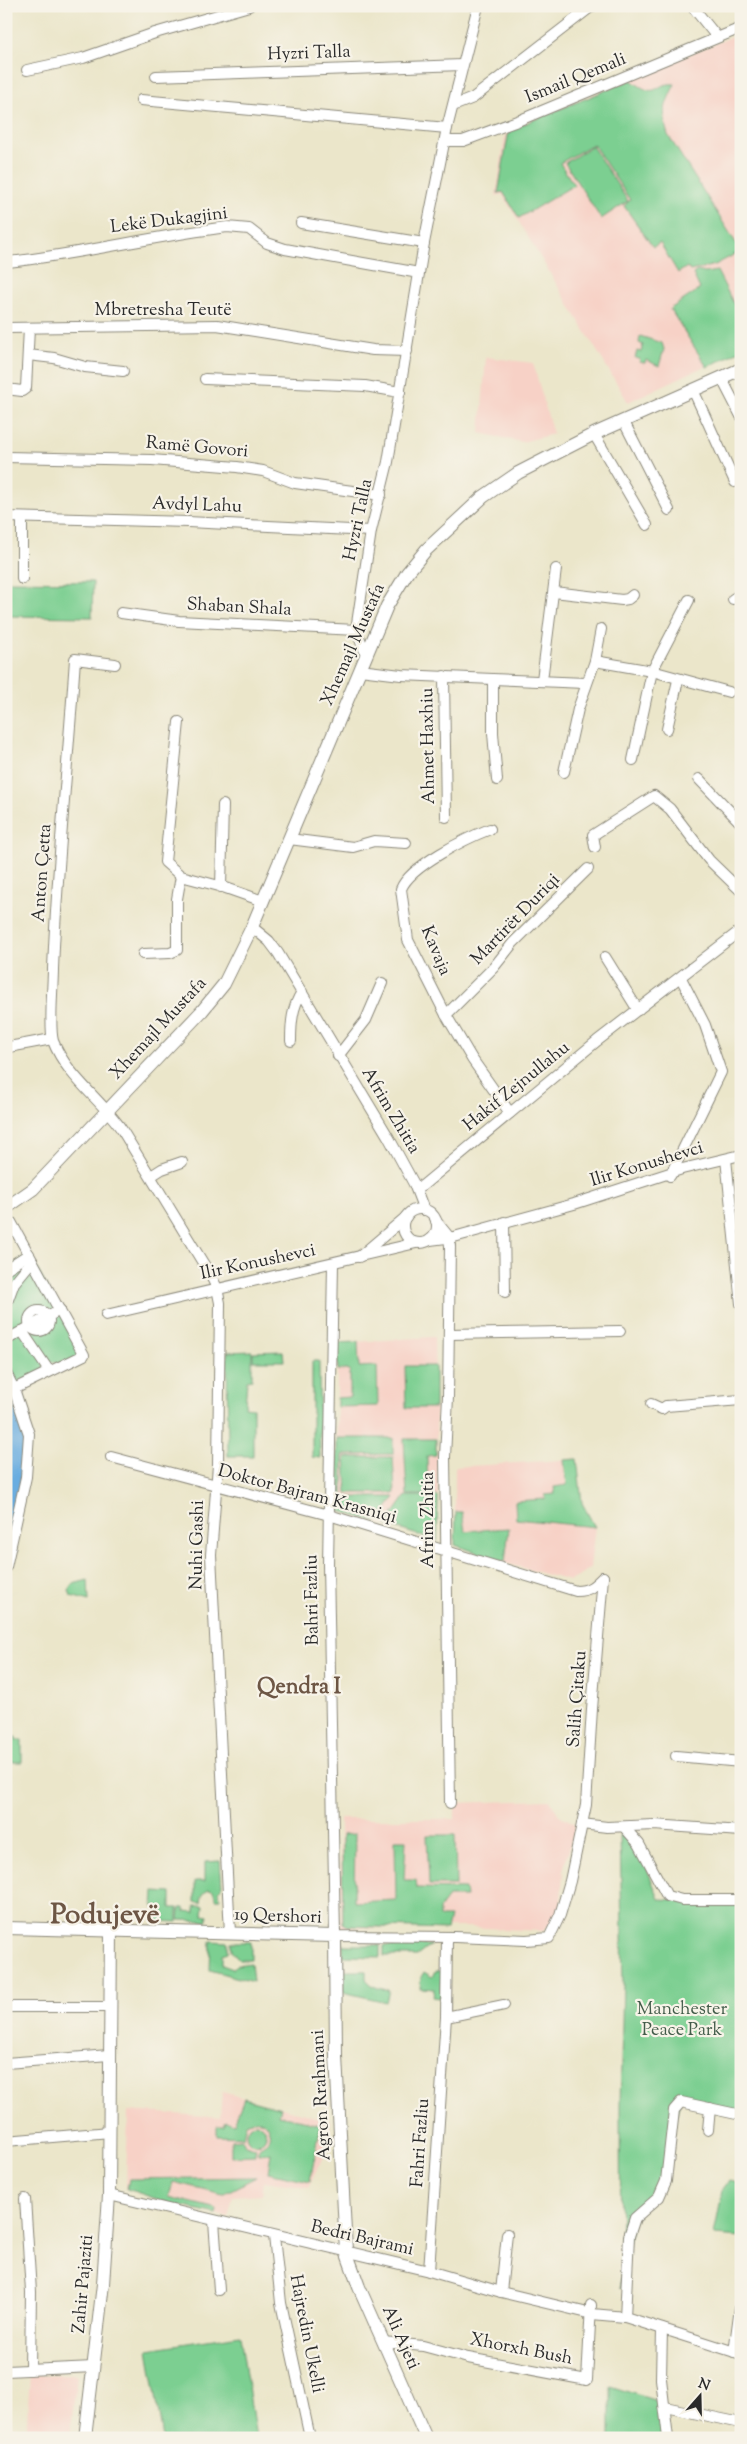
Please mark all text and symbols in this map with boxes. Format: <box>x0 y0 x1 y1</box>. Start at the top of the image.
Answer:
street label: Hyzri Talla <box>267 40 351 68</box>
street label: Ismail Qemali <box>522 47 630 111</box>
street label: Lekë Dukagjini <box>109 201 229 241</box>
street label: Mbretresha Teutë <box>94 298 232 324</box>
street label: Ramë Govori <box>145 431 249 465</box>
street label: Hyzri Talla <box>338 476 380 564</box>
street label: Avdyl Lahu <box>151 491 243 521</box>
street label: Xhemajl Mustafa <box>315 579 393 711</box>
street label: Shaban Shala <box>186 592 292 624</box>
street label: Ahmet Haxhiu <box>415 688 443 804</box>
street label: Anton Çetta <box>27 823 59 923</box>
street label: Martirët Duriqi <box>465 868 567 972</box>
street label: Kavaja <box>413 922 457 980</box>
street label: Xhemajl Mustafa <box>105 972 213 1086</box>
street label: Hakif Zejnullahu <box>458 1036 576 1138</box>
street label: Afrim Zhitia <box>354 1063 426 1159</box>
street label: Ilir Konushevci <box>587 1135 707 1195</box>
street label: Ilir Konushevci <box>198 1238 318 1288</box>
street label: Doktor Bajram Krasniqi <box>215 1459 399 1531</box>
street label: Afrim Zhitia <box>416 1472 442 1568</box>
street label: Nuhi Gashi <box>184 1500 212 1590</box>
street label: Bahri Fazliu <box>299 1554 327 1646</box>
street label: Salih Çitaku <box>562 1650 594 1748</box>
district label: Qendra I <box>257 1672 342 1704</box>
district label: Podujevë <box>51 1896 159 1936</box>
street label: 19 Qershori <box>234 1902 322 1932</box>
park label: Manchester Peace Park <box>637 1997 727 2044</box>
street label: Agron Rrahmani <box>306 2029 338 2161</box>
street label: Fahri Fazliu <box>405 2098 437 2188</box>
street label: Bedri Bajrami <box>308 2215 416 2263</box>
street label: Zahir Pajaziti <box>67 2234 101 2334</box>
street label: Hajredin Ukelli <box>282 2273 330 2395</box>
street label: Ali Ajeti <box>374 2302 426 2374</box>
street label: Xhorxh Bush <box>467 2327 575 2373</box>
north arrow <box>674 2372 724 2422</box>
text: N <box>695 2374 712 2397</box>

